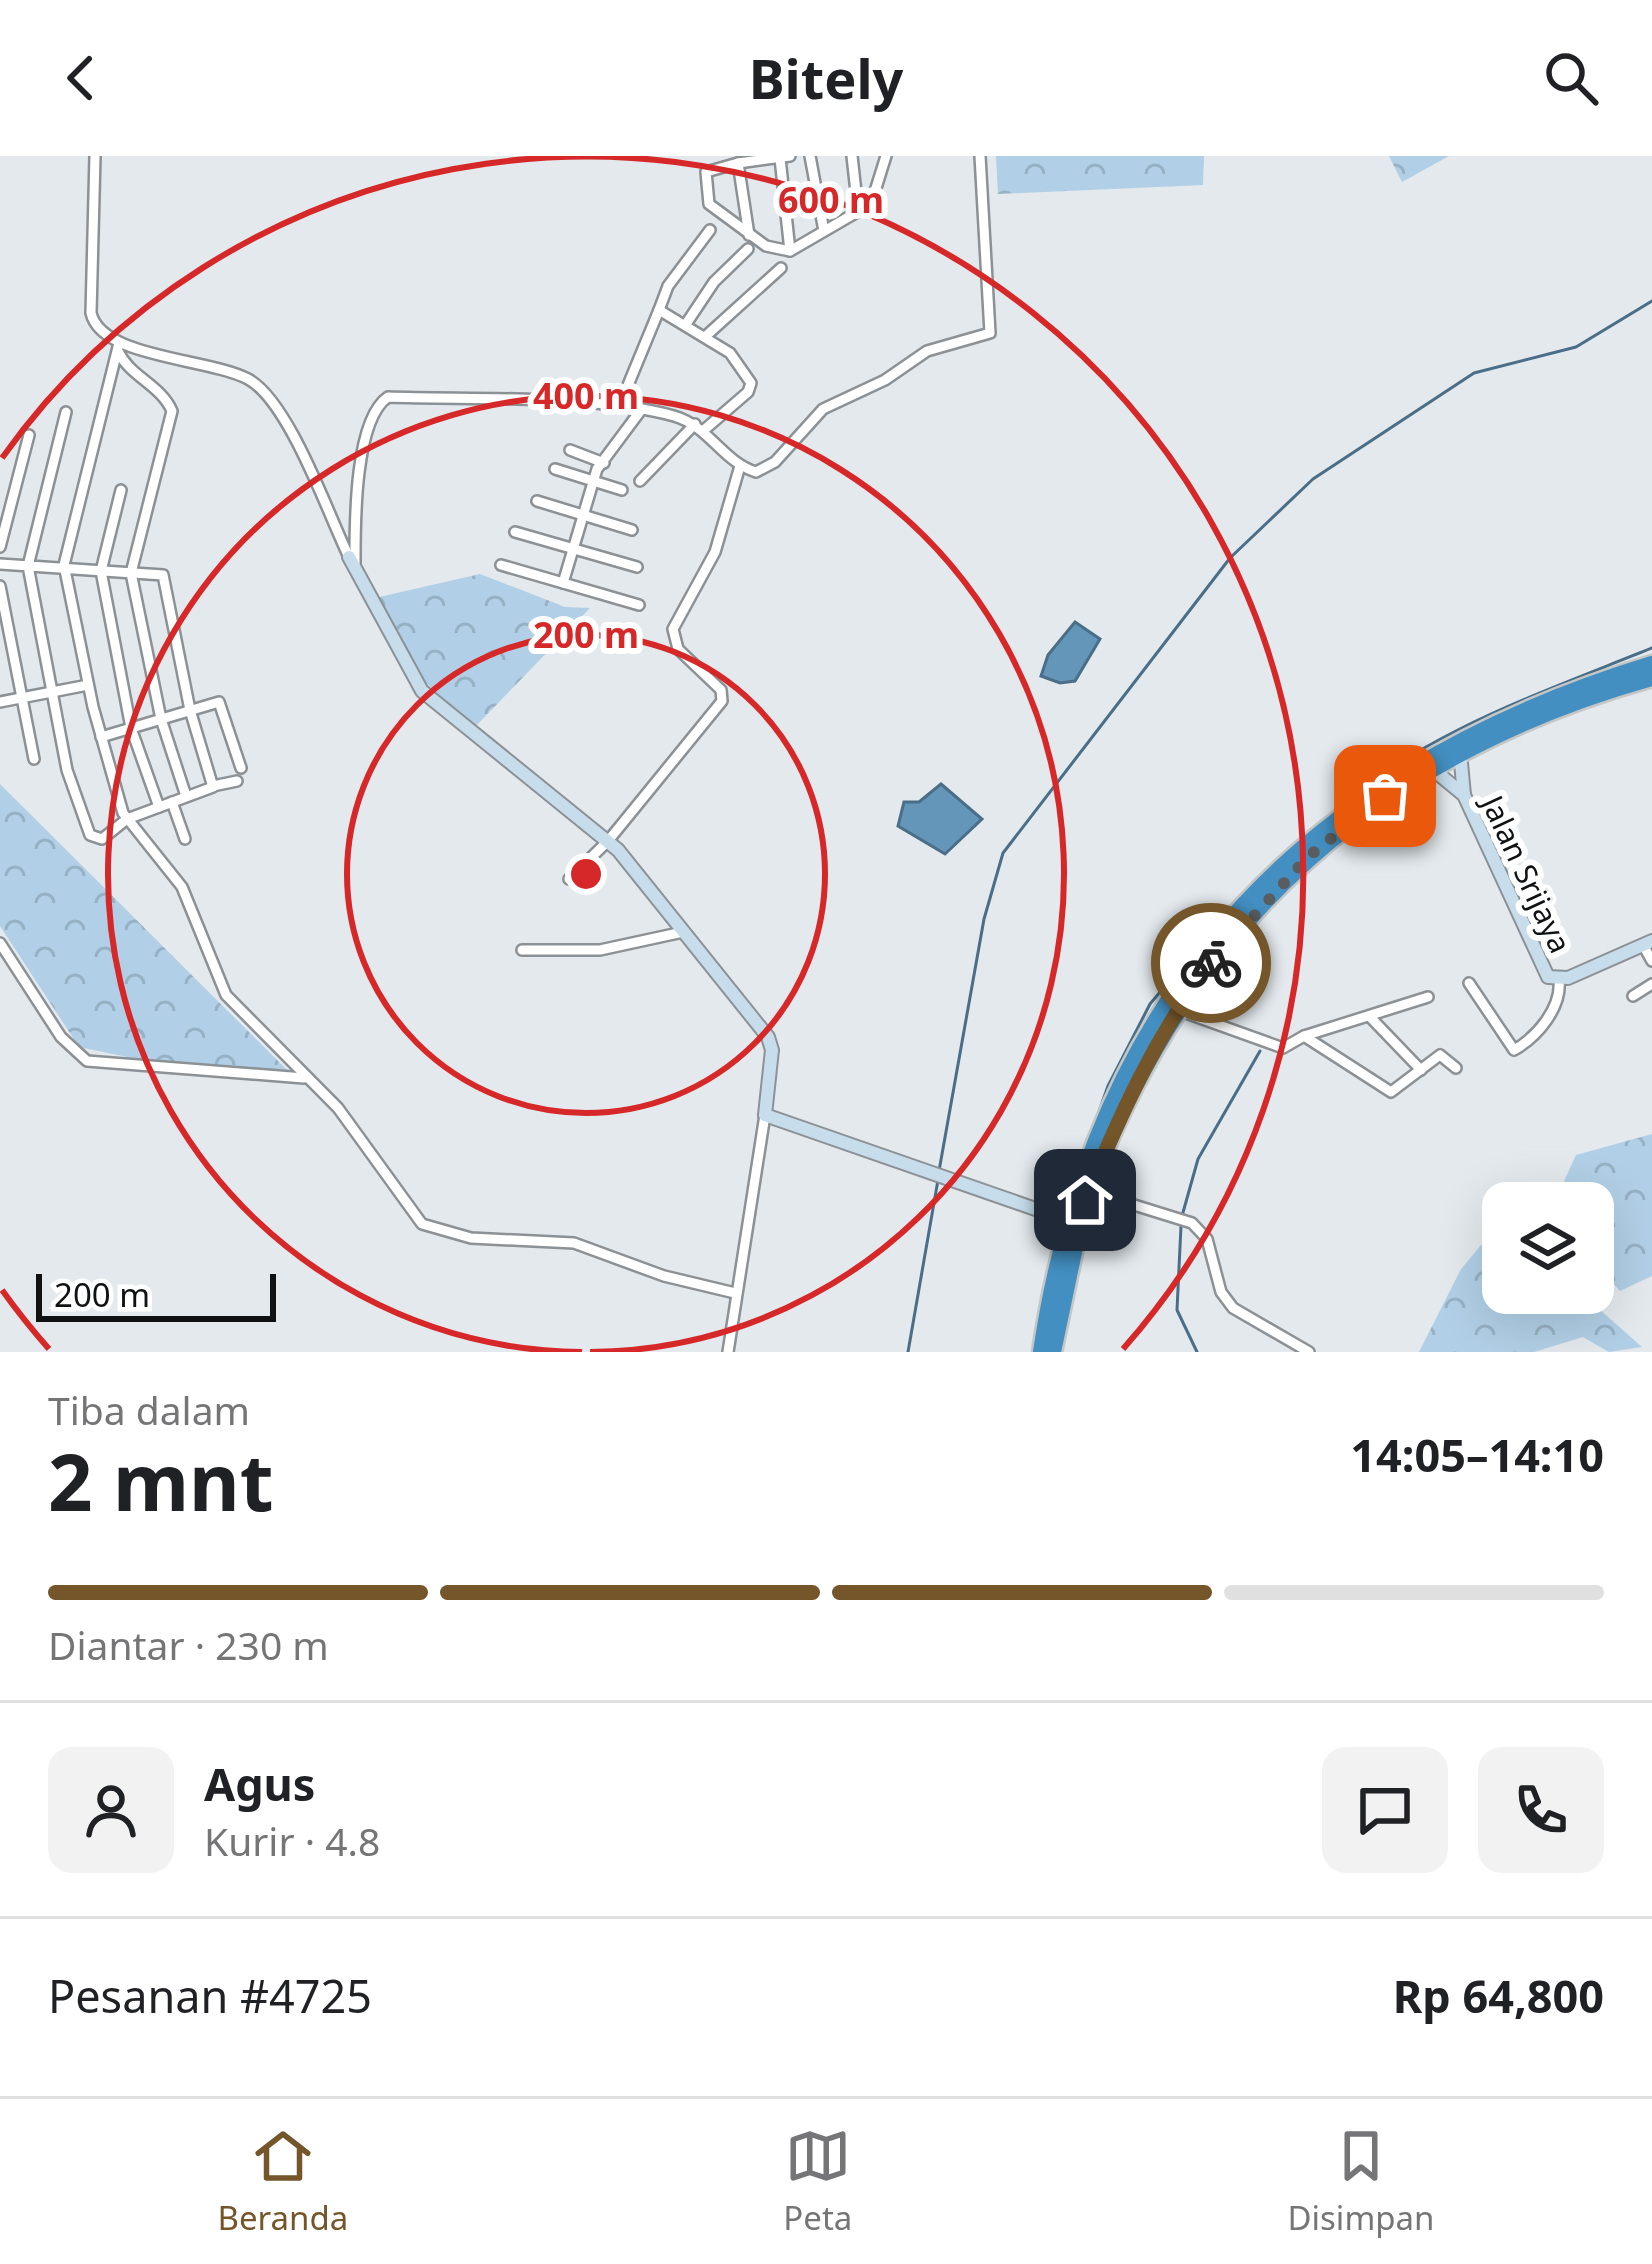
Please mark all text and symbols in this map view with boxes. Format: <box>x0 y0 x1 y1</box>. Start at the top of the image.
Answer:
text: Bitely <box>749 41 903 115</box>
icon: back <box>48 45 114 111</box>
icon: search <box>1538 45 1604 111</box>
text: 600 m <box>778 175 884 224</box>
text: 400 m <box>533 371 639 420</box>
text: 200 m <box>533 610 639 659</box>
pin <box>1334 745 1436 847</box>
icon: bag <box>1352 763 1418 829</box>
street label: Jalan Srijaya <box>1471 786 1581 959</box>
centre of rings <box>565 853 607 895</box>
courier <box>1151 903 1271 1023</box>
icon: bike <box>1178 930 1244 996</box>
pin <box>1034 1149 1136 1251</box>
icon: home <box>1052 1167 1118 1233</box>
map controls <box>1482 1182 1614 1314</box>
button: layers <box>1482 1182 1614 1314</box>
scale bar <box>36 1268 276 1321</box>
text: 200 m <box>54 1272 150 1317</box>
text: Tiba dalam <box>48 1383 250 1436</box>
text: 14:05–14:10 <box>1350 1424 1604 1485</box>
text: 2 mnt <box>48 1428 274 1534</box>
text: Diantar · 230 m <box>48 1618 329 1671</box>
button: person <box>48 1747 174 1873</box>
button: chat <box>1322 1747 1448 1873</box>
button: phone <box>1478 1747 1604 1873</box>
text: Agus <box>204 1753 315 1814</box>
text: Kurir · 4.8 <box>204 1814 380 1867</box>
text: Pesanan #4725 <box>48 1965 372 2026</box>
text: Rp 64,800 <box>1393 1965 1604 2026</box>
tab: Beranda <box>218 2123 348 2240</box>
tab: Peta <box>783 2123 852 2240</box>
tab: Disimpan <box>1287 2123 1434 2240</box>

